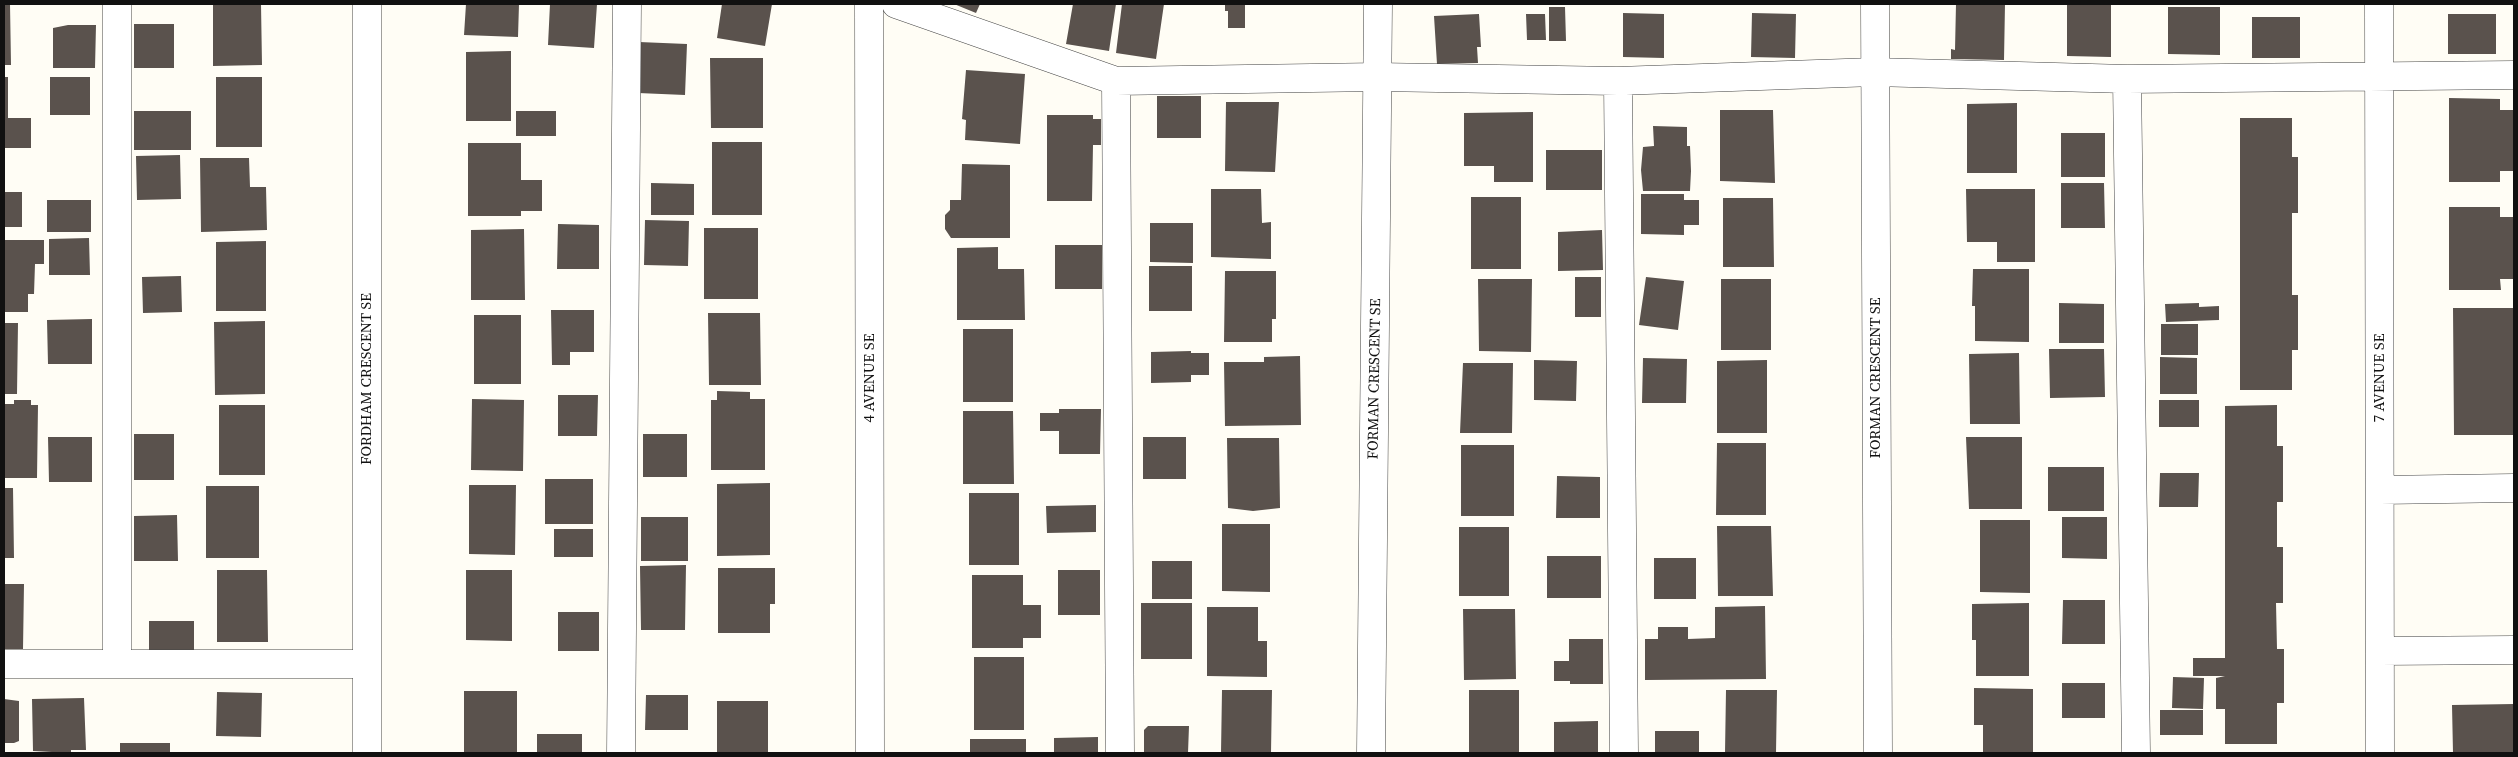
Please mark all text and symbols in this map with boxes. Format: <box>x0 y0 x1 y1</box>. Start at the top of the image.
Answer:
street label: FORDHAM CRESCENT SE <box>358 293 376 465</box>
street label: FORMAN CRESCENT SE <box>1867 297 1885 459</box>
street label: FORMAN CRESCENT SE <box>1365 298 1385 460</box>
street label: 4 AVENUE SE <box>861 334 879 422</box>
street label: 7 AVENUE SE <box>2371 334 2389 422</box>

